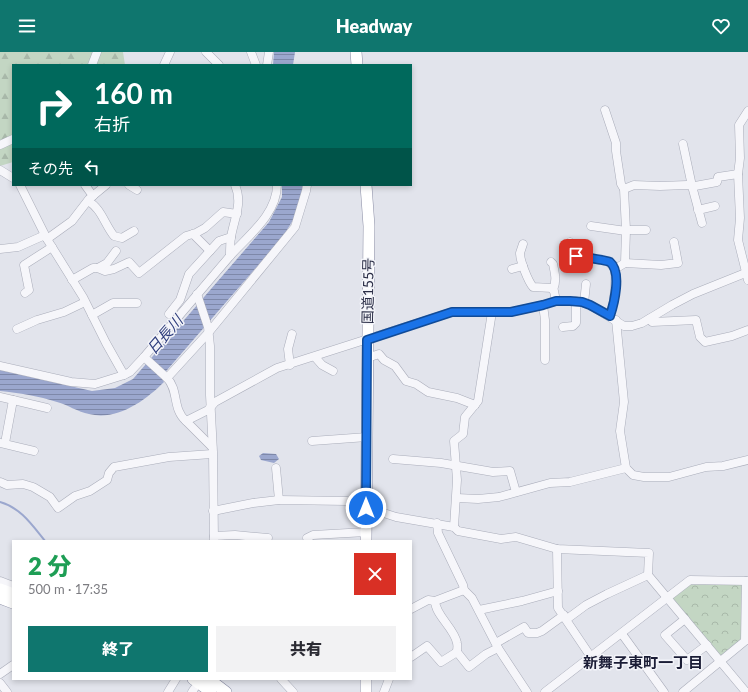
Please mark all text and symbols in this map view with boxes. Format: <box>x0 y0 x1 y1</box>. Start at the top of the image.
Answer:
icon: menu <box>16 15 38 37</box>
text: Headway <box>336 15 412 37</box>
icon: heart <box>710 15 732 37</box>
text: 160 m <box>94 76 173 110</box>
icon: right <box>28 80 80 132</box>
text: 右折 <box>94 113 130 135</box>
icon: left <box>81 156 103 178</box>
text: その先 <box>28 159 73 177</box>
pin <box>559 239 593 273</box>
icon: arrive <box>565 245 587 267</box>
street label: 国道155号 <box>358 258 377 324</box>
water label: 日長川 <box>143 310 187 357</box>
position arrow <box>345 487 387 529</box>
text: 2 分 <box>28 551 71 580</box>
button: close <box>354 553 396 595</box>
text: 500 m · 17:35 <box>28 581 108 597</box>
button: 終了 <box>28 626 208 672</box>
button: 共有 <box>216 626 396 672</box>
district label: 新舞子東町一丁目 <box>583 653 703 671</box>

